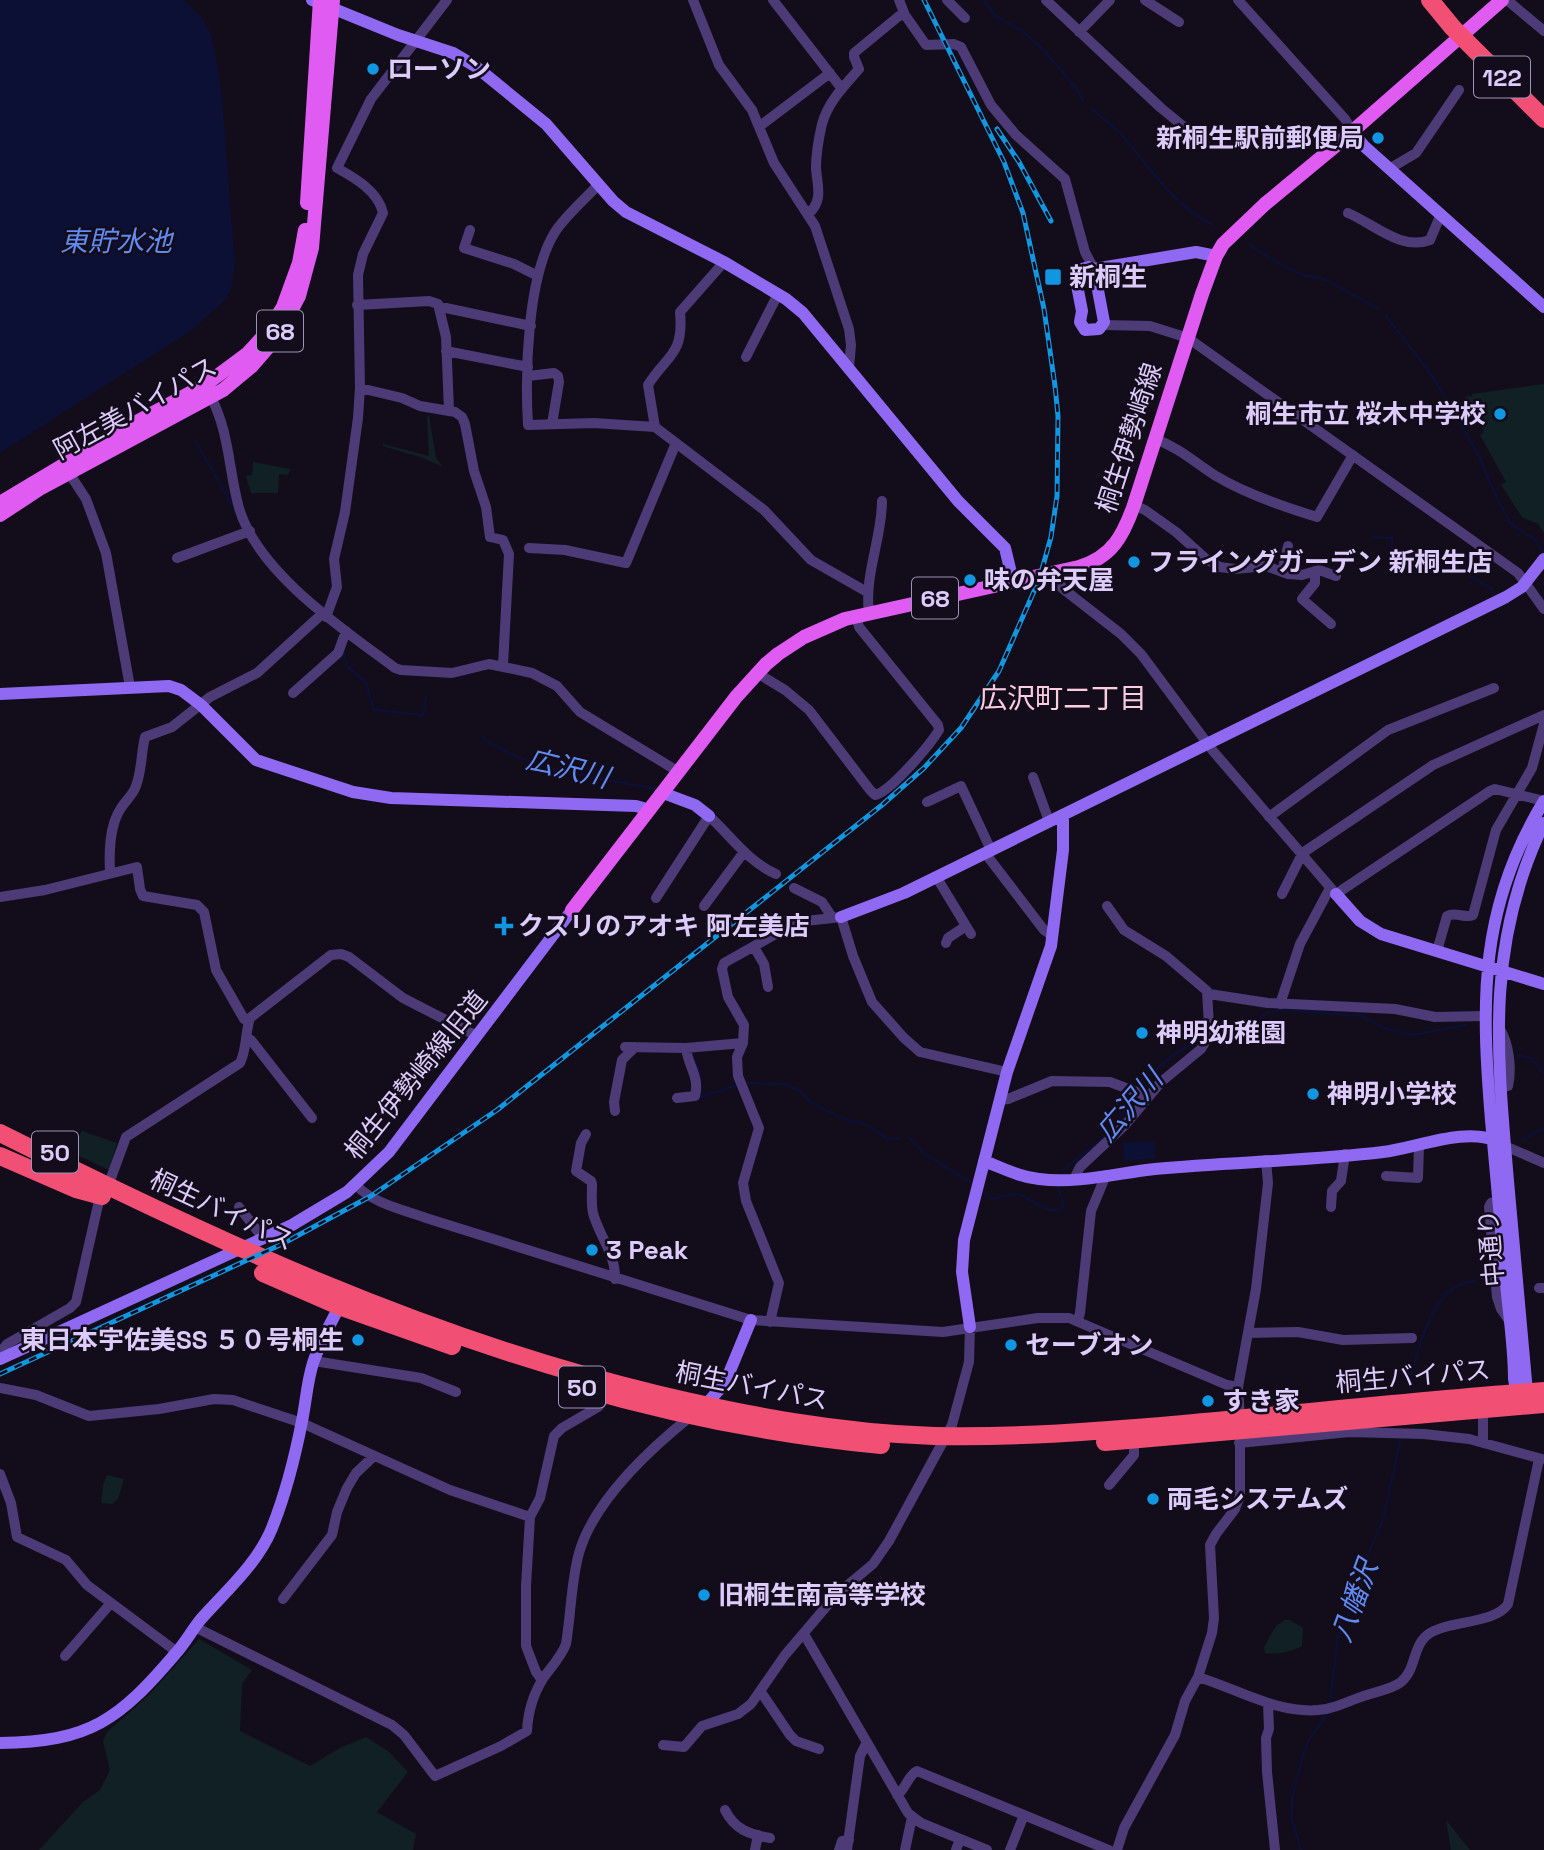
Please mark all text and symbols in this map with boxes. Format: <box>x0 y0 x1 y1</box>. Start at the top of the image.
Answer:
place label: ローソン <box>387 52 491 86</box>
road number: 122 <box>1474 56 1530 98</box>
marker: ローソン <box>365 61 381 77</box>
place label: 新桐生駅前郵便局 <box>1156 121 1364 155</box>
marker: 新桐生駅前郵便局 <box>1370 130 1386 146</box>
water label: 東貯水池 <box>60 223 175 259</box>
place label: 新桐生 <box>1069 260 1147 294</box>
marker: 新桐生 <box>1043 267 1063 287</box>
road number: 68 <box>257 310 303 352</box>
street label: 阿左美バイパス <box>47 349 223 467</box>
street label: 桐生伊勢崎線 <box>1089 359 1169 517</box>
place label: 桐生市立 桜木中学校 <box>1245 397 1486 431</box>
marker: 桐生市立 桜木中学校 <box>1492 406 1508 422</box>
place label: フライングガーデン 新桐生店 <box>1148 545 1493 579</box>
marker: フライングガーデン 新桐生店 <box>1126 554 1142 570</box>
place label: 味の弁天屋 <box>984 563 1114 597</box>
marker: 味の弁天屋 <box>962 572 978 588</box>
road number: 68 <box>912 578 958 618</box>
district label: 広沢町二丁目 <box>979 680 1147 716</box>
water label: 広沢川 <box>523 740 616 796</box>
place label: クスリのアオキ 阿左美店 <box>518 909 810 943</box>
marker: クスリのアオキ 阿左美店 <box>496 918 512 934</box>
street label: 桐生伊勢崎線旧道 <box>337 983 495 1167</box>
place label: 神明幼稚園 <box>1156 1016 1286 1050</box>
marker: 神明幼稚園 <box>1134 1025 1150 1041</box>
water label: 広沢川 <box>1088 1059 1172 1149</box>
place label: 神明小学校 <box>1327 1077 1457 1111</box>
marker: 神明小学校 <box>1305 1086 1321 1102</box>
road number: 50 <box>32 1132 78 1172</box>
street label: 桐生バイパス <box>144 1162 300 1258</box>
street label: 中通り <box>1471 1208 1511 1288</box>
place label: 3 Peak <box>606 1233 689 1267</box>
marker: 3 Peak <box>584 1242 600 1258</box>
place label: 東日本宇佐美SS ５０号桐生 <box>20 1323 344 1357</box>
place label: セーブオン <box>1025 1328 1153 1362</box>
marker: 東日本宇佐美SS ５０号桐生 <box>350 1332 366 1348</box>
marker: セーブオン <box>1003 1337 1019 1353</box>
street label: 桐生バイパス <box>1334 1352 1492 1400</box>
street label: 桐生バイパス <box>672 1354 832 1418</box>
road number: 50 <box>559 1366 605 1408</box>
place label: すき家 <box>1222 1384 1300 1418</box>
marker: すき家 <box>1200 1393 1216 1409</box>
place label: 両毛システムズ <box>1167 1482 1348 1516</box>
marker: 両毛システムズ <box>1145 1491 1161 1507</box>
water label: 八幡沢 <box>1323 1552 1387 1647</box>
place label: 旧桐生南高等学校 <box>718 1578 926 1612</box>
marker: 旧桐生南高等学校 <box>696 1587 712 1603</box>

